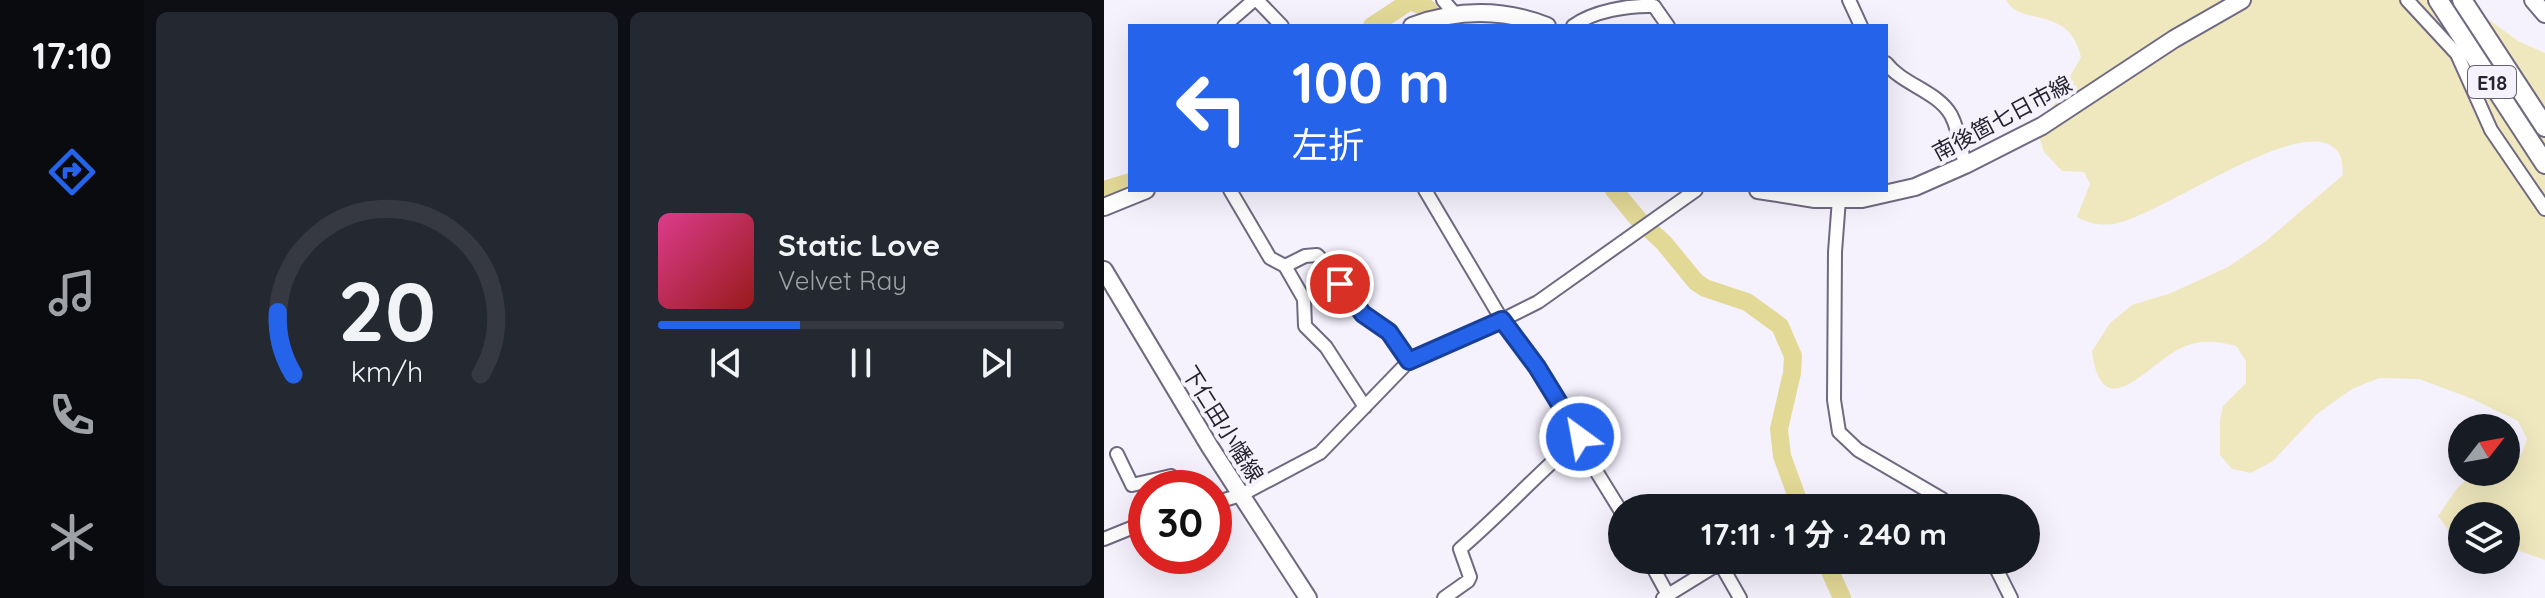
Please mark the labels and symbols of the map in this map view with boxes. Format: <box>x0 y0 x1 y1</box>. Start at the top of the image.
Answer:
road number: E18 <box>2468 66 2516 98</box>
street label: 南後箇七日市線 <box>1927 69 2077 167</box>
pin <box>1306 250 1374 318</box>
street label: 下仁田小幡線 <box>1176 361 1270 487</box>
position arrow <box>1538 395 1622 479</box>
north arrow <box>2448 414 2520 486</box>
speed limit sign: 30 <box>1128 470 1232 574</box>

